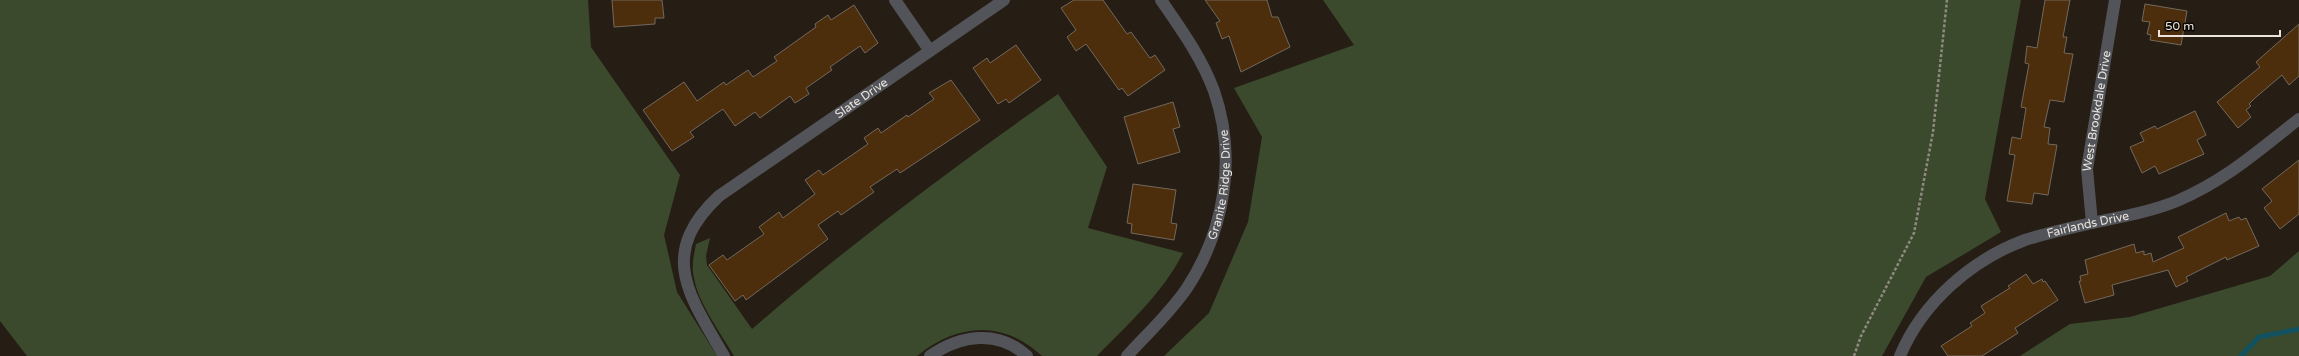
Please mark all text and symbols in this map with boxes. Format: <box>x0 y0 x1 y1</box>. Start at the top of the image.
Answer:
scale bar <box>2159 12 2280 38</box>
text: 50 m <box>2165 19 2194 33</box>
street label: West Brookdale Drive <box>2080 49 2114 173</box>
street label: Slate Drive <box>832 75 891 121</box>
street label: Granite Ridge Drive <box>1205 129 1233 242</box>
street label: Fairlands Drive <box>2045 208 2130 240</box>

